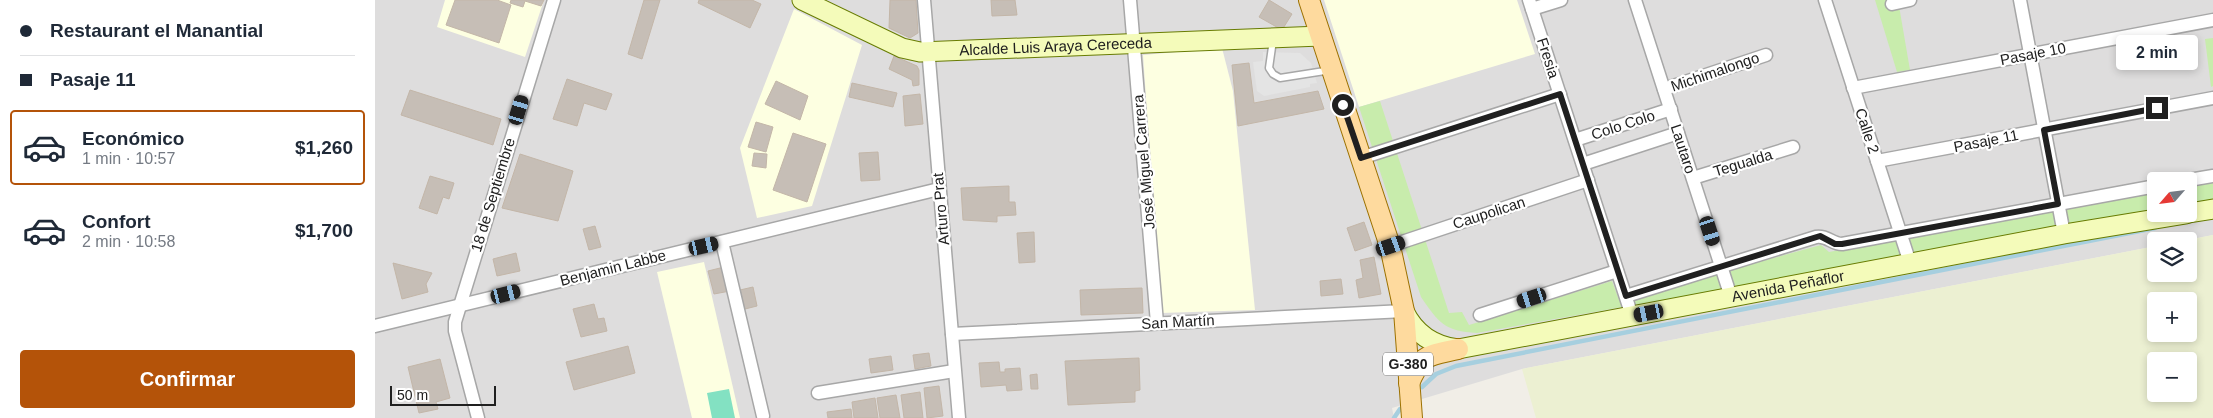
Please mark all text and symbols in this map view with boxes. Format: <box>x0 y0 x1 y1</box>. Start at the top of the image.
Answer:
text: Restaurant el Manantial <box>50 20 263 41</box>
street label: Alcalde Luis Araya Cereceda <box>959 34 1153 58</box>
street label: Fresia <box>1534 35 1563 81</box>
callout: 2 min <box>2116 36 2198 70</box>
street label: Pasaje 10 <box>1999 39 2067 68</box>
text: 2 min <box>2136 44 2178 61</box>
street label: Michimalongo <box>1668 48 1761 95</box>
text: Pasaje 11 <box>50 69 136 90</box>
car <box>507 93 530 127</box>
street label: José Miguel Carrera <box>1129 93 1158 230</box>
route start <box>1332 94 1354 116</box>
route end <box>2146 97 2168 119</box>
street label: Colo Colo <box>1589 106 1657 143</box>
street label: Calle 2 <box>1852 106 1883 156</box>
street label: Lautaro <box>1668 122 1699 176</box>
icon: car <box>22 125 67 170</box>
street label: Pasaje 11 <box>1952 126 2020 155</box>
text: Económico <box>82 128 184 149</box>
street label: 18 de Septiembre <box>467 136 518 254</box>
text: $1,260 <box>295 137 353 158</box>
street label: Tegualda <box>1711 145 1775 180</box>
text: 1 min · 10:57 <box>82 150 175 167</box>
street label: Arturo Prat <box>929 171 952 246</box>
north arrow <box>2147 172 2197 222</box>
map controls <box>2147 172 2197 402</box>
street label: Caupolican <box>1451 193 1527 232</box>
icon: car <box>22 208 67 253</box>
text: Confort <box>82 211 151 232</box>
car <box>1698 214 1721 248</box>
text: $1,700 <box>295 220 353 241</box>
button: layers <box>2147 232 2197 282</box>
text: 2 min · 10:58 <box>82 233 175 250</box>
car <box>1374 234 1407 258</box>
car <box>687 235 720 257</box>
street label: Benjamin Labbe <box>558 246 668 289</box>
street label: Avenida Peñaflor <box>1730 267 1845 305</box>
car <box>489 283 522 305</box>
car <box>1515 286 1548 310</box>
button: + <box>2147 292 2197 342</box>
car <box>1632 303 1665 323</box>
street label: San Martín <box>1141 311 1215 332</box>
button: Confirmar <box>20 350 355 408</box>
road number: G-380 <box>1383 352 1433 376</box>
button: − <box>2147 352 2197 402</box>
scale bar <box>390 383 496 406</box>
text: 50 m <box>397 387 428 403</box>

